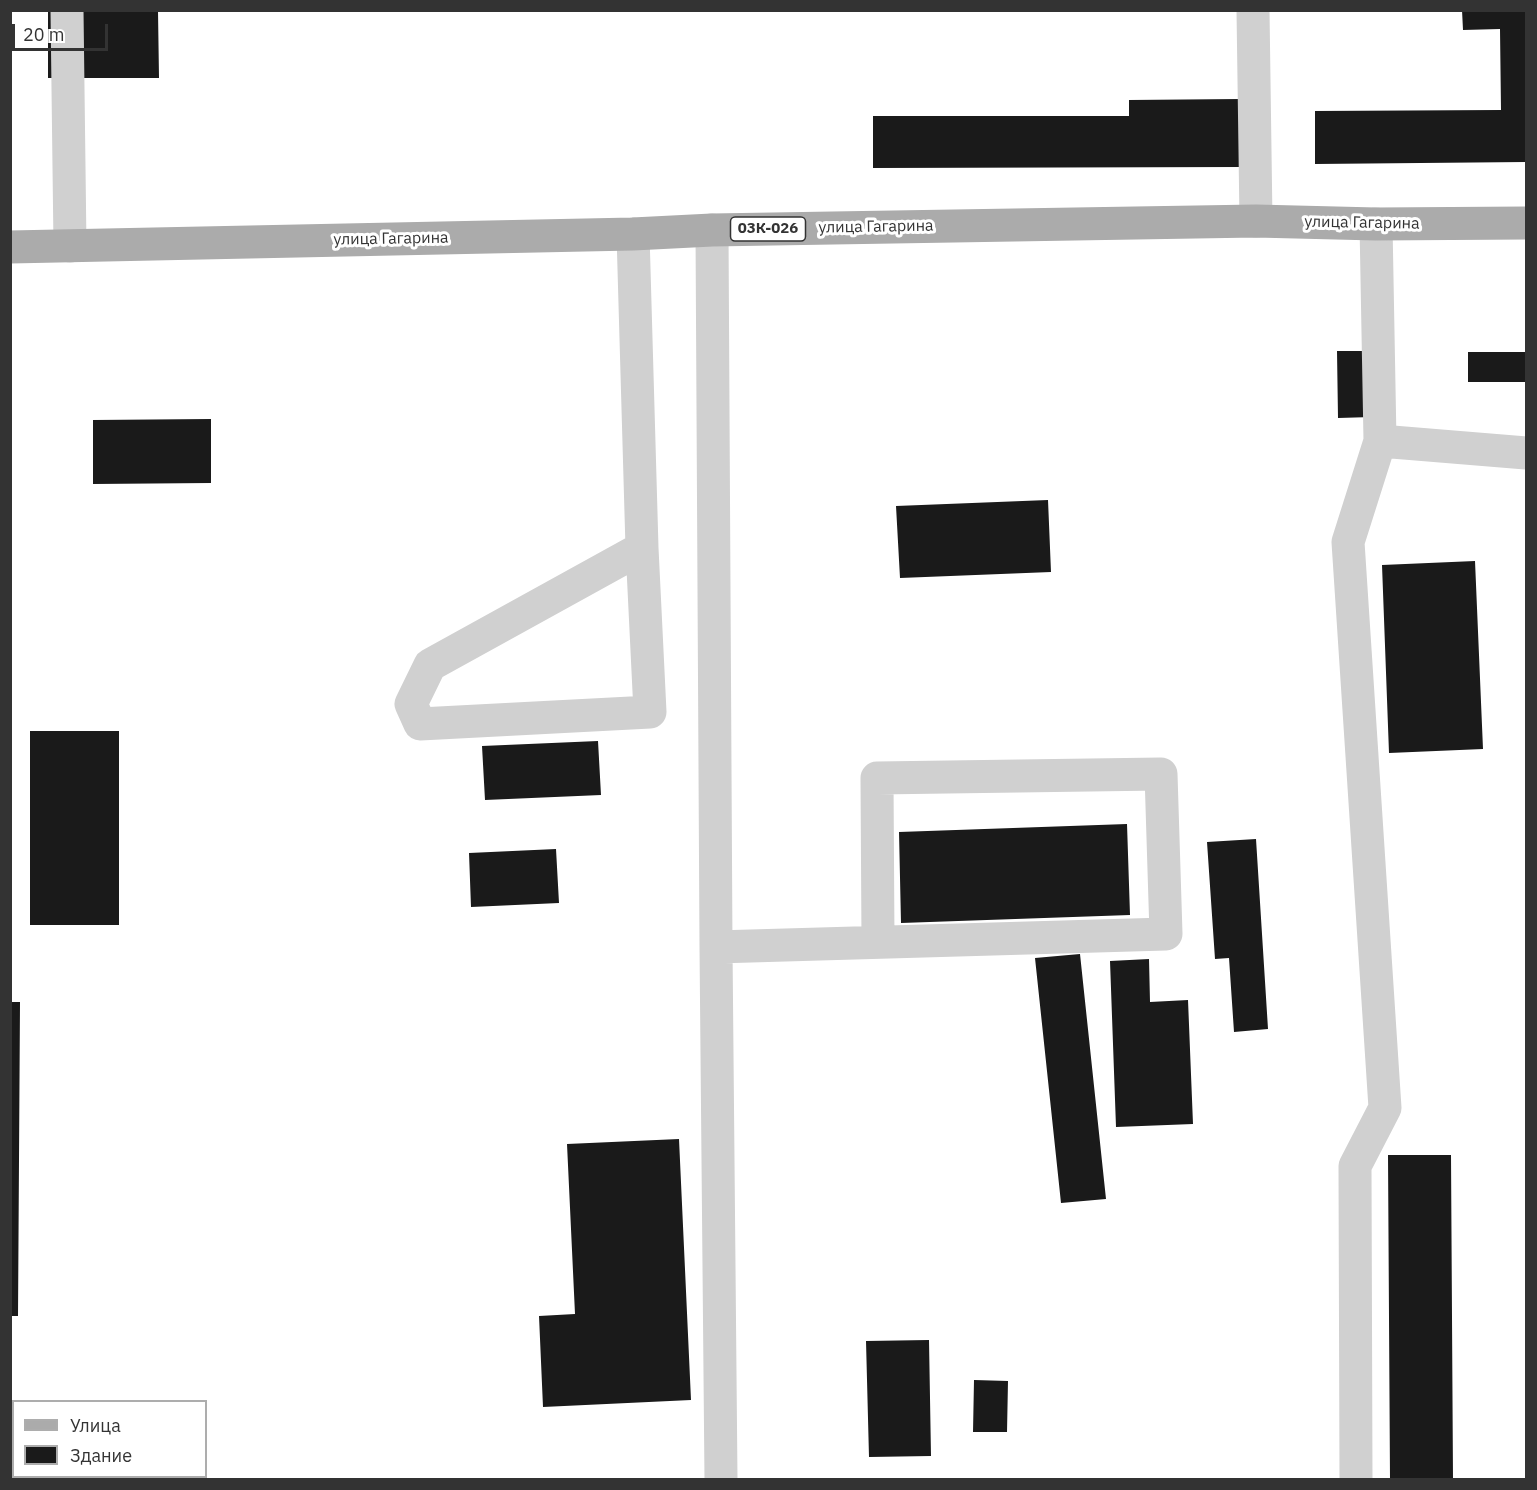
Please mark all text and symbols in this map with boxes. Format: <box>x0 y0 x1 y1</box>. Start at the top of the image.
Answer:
scale bar <box>15 12 111 50</box>
text: 20 m <box>23 23 65 46</box>
street label: улица Гагарина <box>1304 212 1420 234</box>
street label: улица Гагарина <box>818 216 934 238</box>
road number: 03К-026 <box>730 217 806 241</box>
street label: улица Гагарина <box>333 228 449 250</box>
legend <box>12 1400 207 1478</box>
text: Улица <box>70 1414 121 1437</box>
text: Здание <box>70 1444 132 1467</box>

